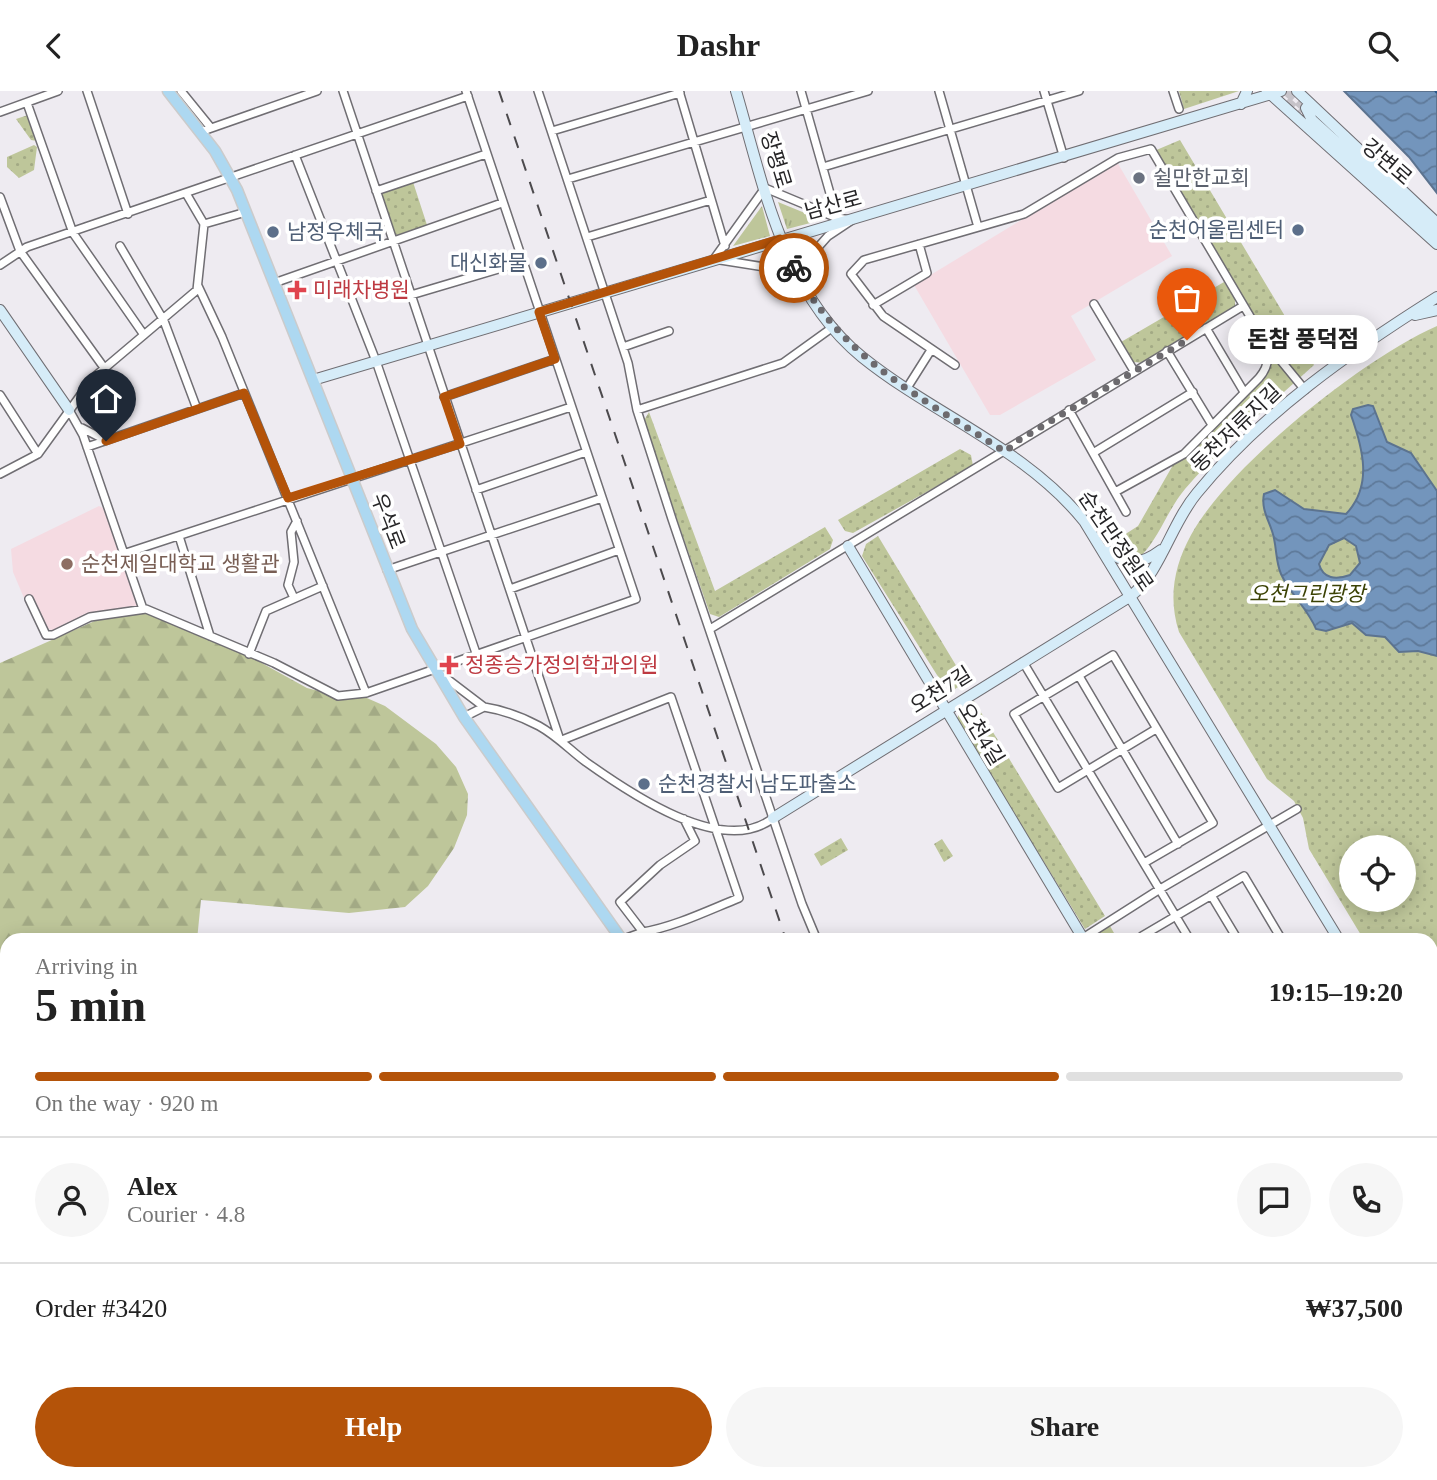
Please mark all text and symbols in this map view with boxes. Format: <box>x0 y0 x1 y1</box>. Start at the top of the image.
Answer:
icon: back <box>35 27 73 65</box>
text: Dashr <box>677 27 760 63</box>
icon: search <box>1364 27 1402 65</box>
street label: 장평로 <box>756 129 796 191</box>
street label: 강변로 <box>1357 134 1417 190</box>
place label: 쉴만한교회 <box>1153 166 1250 190</box>
marker: 쉴만한교회 <box>1131 170 1147 186</box>
street label: 남산로 <box>802 186 864 224</box>
place label: 순천어울림센터 <box>1149 218 1284 242</box>
place label: 남정우체국 <box>287 220 384 244</box>
marker: 순천어울림센터 <box>1290 222 1306 238</box>
marker: 남정우체국 <box>265 224 281 240</box>
courier <box>759 233 829 303</box>
icon: bike <box>775 249 813 287</box>
place label: 대신화물 <box>450 251 527 275</box>
marker: 대신화물 <box>533 255 549 271</box>
pin <box>1157 268 1217 340</box>
place label: 미래차병원 <box>313 278 410 302</box>
icon: bag <box>1168 279 1206 317</box>
marker: 미래차병원 <box>287 280 307 300</box>
callout: 돈참 풍덕점 <box>1229 315 1380 365</box>
text: 돈참 풍덕점 <box>1247 327 1359 352</box>
pin <box>76 369 136 441</box>
street label: 동천저류지길 <box>1186 379 1286 477</box>
icon: home <box>87 380 125 418</box>
street label: 순천만정원로 <box>1074 486 1158 596</box>
street label: 우석로 <box>366 490 410 552</box>
place label: 순천제일대학교 생활관 <box>81 552 279 576</box>
marker: 순천제일대학교 생활관 <box>59 556 75 572</box>
park label: 오천그린광장 <box>1249 582 1368 606</box>
place label: 정종승가정의학과의원 <box>465 653 658 677</box>
marker: 정종승가정의학과의원 <box>439 655 459 675</box>
street label: 오천7길 <box>906 662 976 718</box>
street label: 오천4길 <box>953 698 1009 770</box>
place label: 순천경찰서 남도파출소 <box>658 772 856 796</box>
marker: 순천경찰서 남도파출소 <box>636 776 652 792</box>
map controls <box>1339 835 1416 912</box>
button: locate <box>1339 835 1416 912</box>
text: Arriving in <box>35 954 138 979</box>
text: 19:15–19:20 <box>1269 978 1403 1007</box>
text: 5 min <box>35 980 146 1031</box>
text: On the way · 920 m <box>35 1091 218 1116</box>
button: person <box>35 1163 109 1237</box>
button: chat <box>1237 1163 1311 1237</box>
button: phone <box>1329 1163 1403 1237</box>
text: Alex <box>127 1172 178 1201</box>
text: Courier · 4.8 <box>127 1202 245 1227</box>
text: Order #3420 <box>35 1294 167 1323</box>
text: ₩37,500 <box>1306 1294 1403 1323</box>
button: Help <box>35 1387 712 1467</box>
button: Share <box>726 1387 1403 1467</box>

